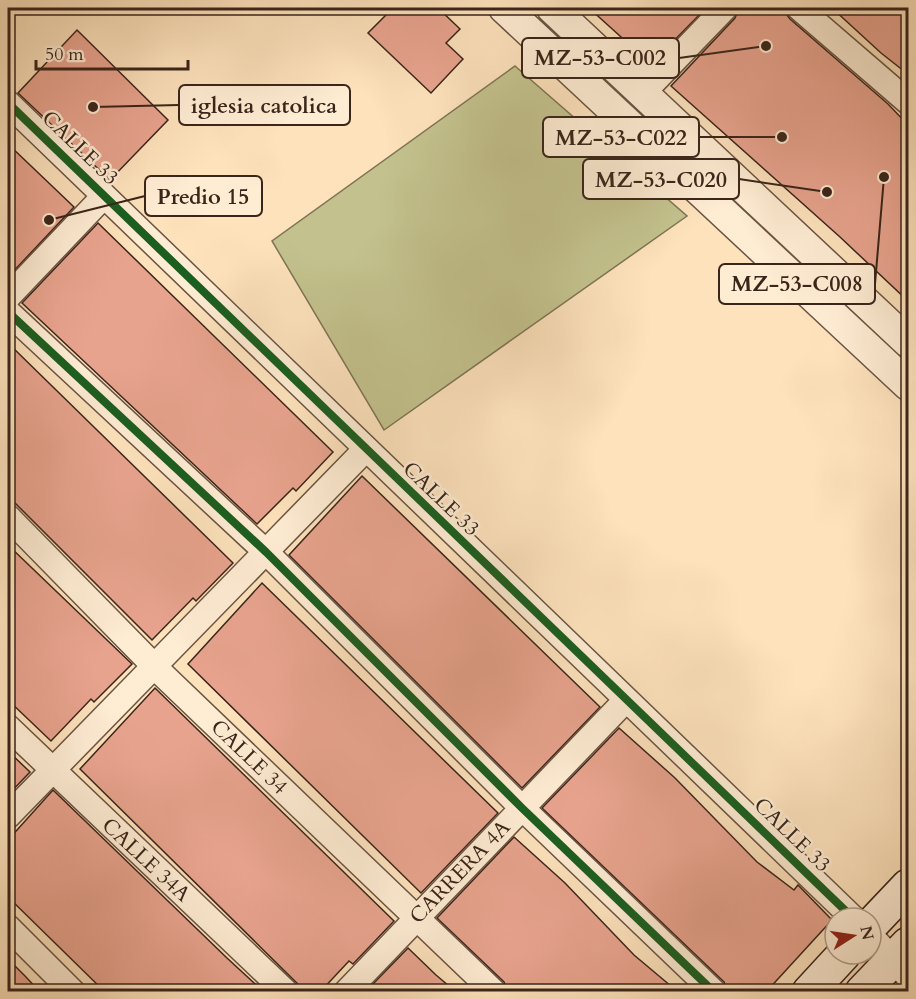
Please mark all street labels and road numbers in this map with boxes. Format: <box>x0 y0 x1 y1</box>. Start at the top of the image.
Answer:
street label: CALLE 33 <box>35 104 125 192</box>
street label: CALLE 33 <box>396 455 486 543</box>
street label: CALLE 34 <box>204 713 294 801</box>
street label: CALLE 33 <box>747 791 837 879</box>
street label: CALLE 34A <box>95 811 197 909</box>
street label: CARRERA 4A <box>403 814 517 930</box>

